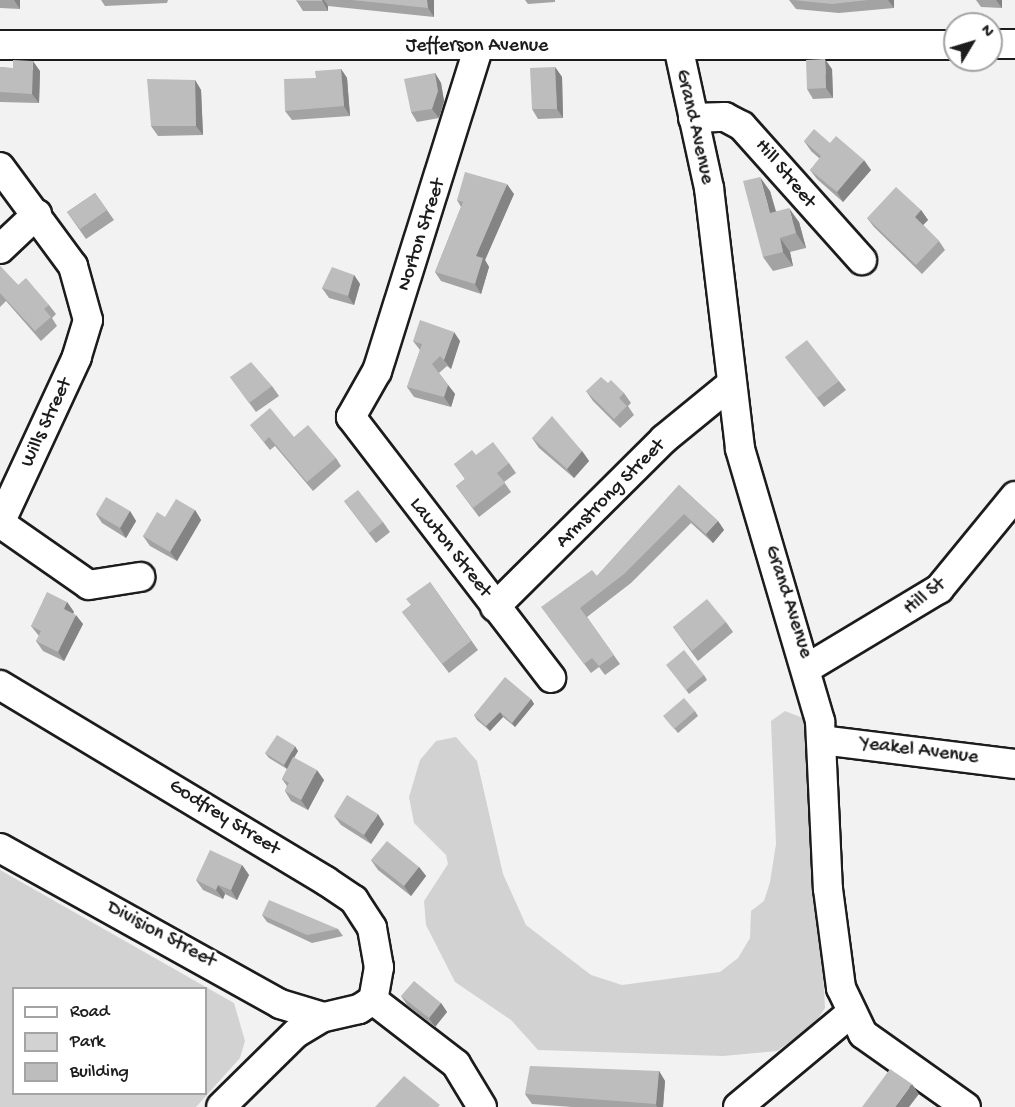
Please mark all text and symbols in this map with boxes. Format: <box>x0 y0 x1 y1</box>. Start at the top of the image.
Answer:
north arrow <box>943 12 1003 72</box>
text: N <box>975 22 997 42</box>
street label: Jefferson Avenue <box>406 34 548 58</box>
street label: Grand Avenue <box>669 67 719 187</box>
street label: Hill Street <box>749 135 821 213</box>
street label: Norton Street <box>393 176 451 294</box>
street label: Wills Street <box>16 375 78 471</box>
street label: Armstrong Street <box>551 434 671 554</box>
street label: Lawton Street <box>404 493 496 603</box>
street label: Grand Avenue <box>759 543 817 661</box>
street label: Hill St <box>899 573 951 621</box>
street label: Yeakel Avenue <box>858 732 980 770</box>
street label: Godfrey Street <box>164 774 284 862</box>
street label: Division Street <box>102 896 220 974</box>
legend <box>12 987 207 1095</box>
text: Road <box>70 1002 109 1023</box>
text: Park <box>70 1032 104 1053</box>
text: Building <box>70 1062 129 1083</box>

